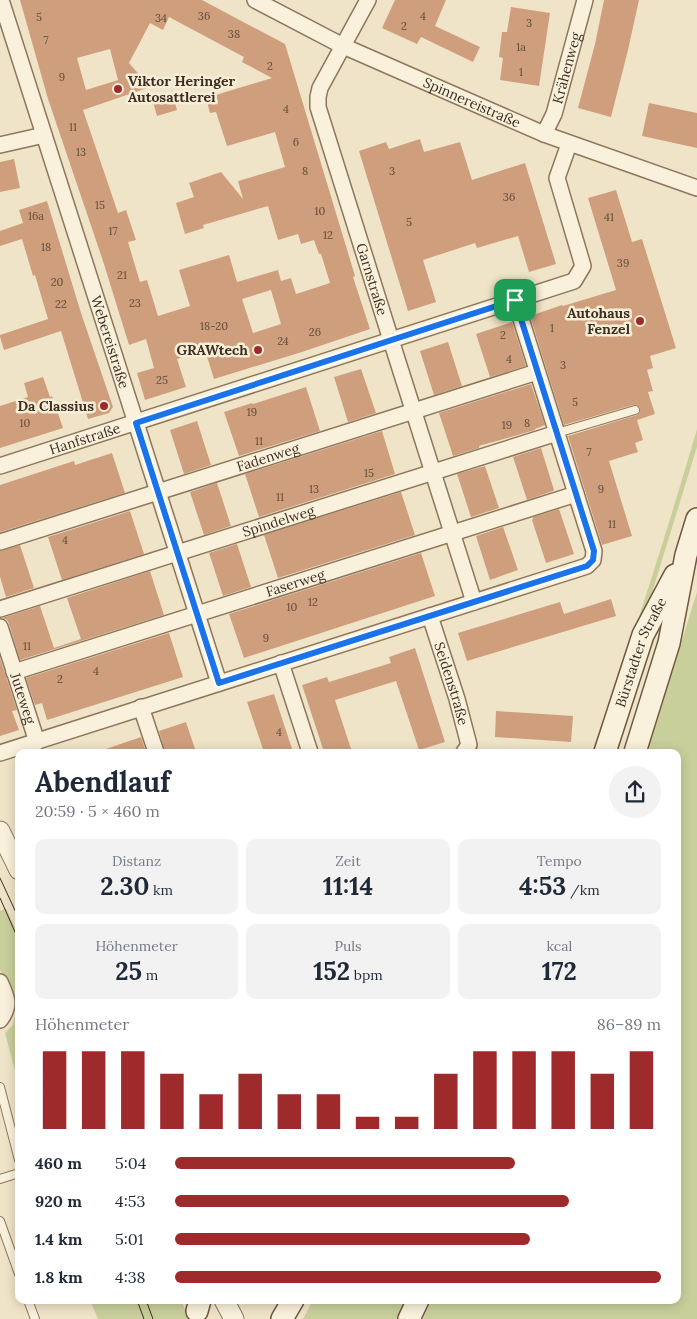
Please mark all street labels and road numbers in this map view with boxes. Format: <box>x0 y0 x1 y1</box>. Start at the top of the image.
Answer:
street label: Krähenweg <box>548 30 585 106</box>
street label: Spinnereistraße <box>420 73 524 132</box>
street label: Garnstraße <box>352 241 392 318</box>
street label: Webereistraße <box>87 293 134 391</box>
street label: Hanfstraße <box>47 419 123 459</box>
street label: Fadenweg <box>234 439 302 476</box>
street label: Spindelweg <box>240 501 317 541</box>
street label: Faserweg <box>263 565 327 601</box>
street label: Bürstadter Straße <box>611 594 671 710</box>
street label: Seidenstraße <box>430 640 473 728</box>
street label: Juteweg <box>6 669 40 727</box>

